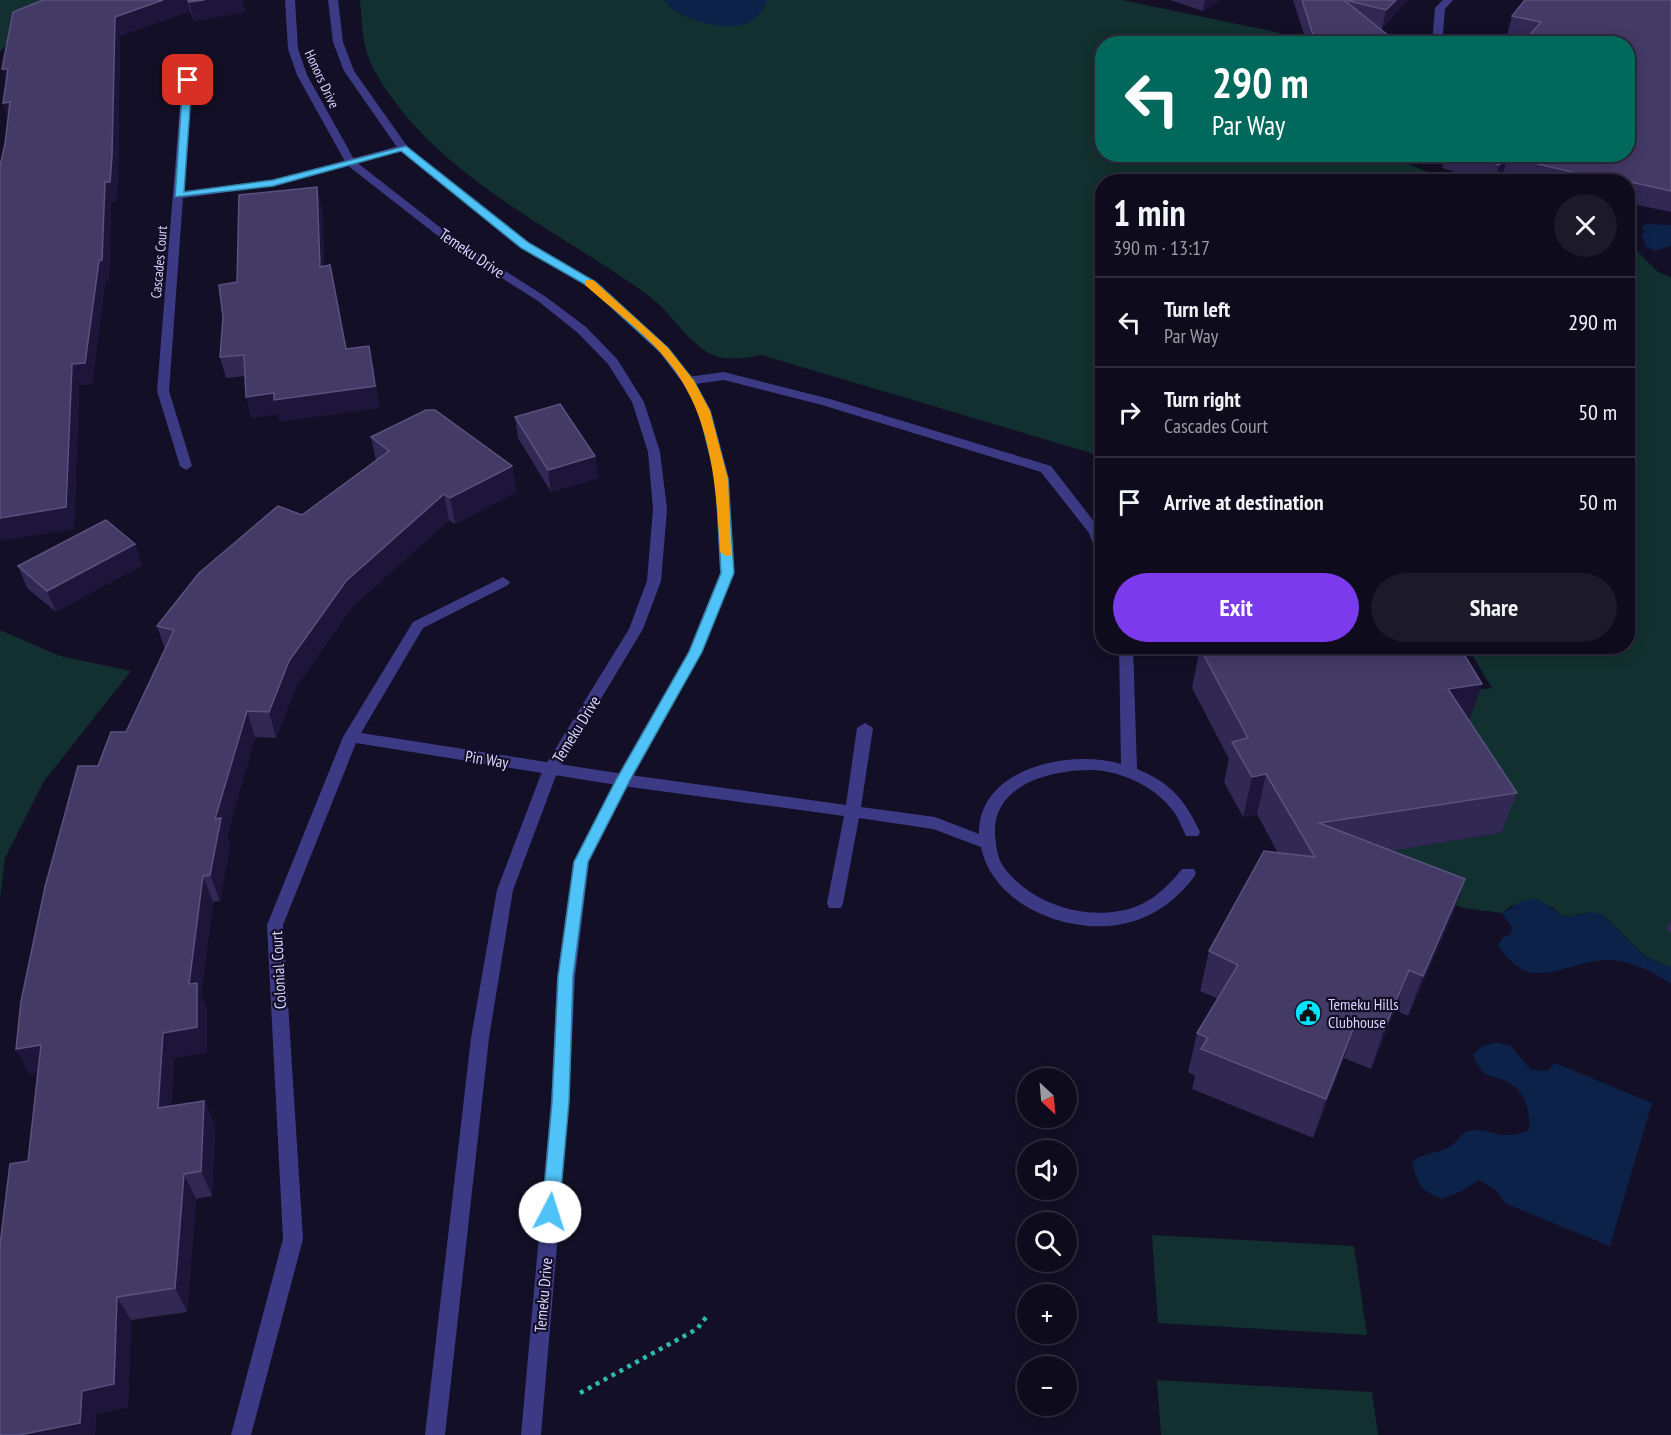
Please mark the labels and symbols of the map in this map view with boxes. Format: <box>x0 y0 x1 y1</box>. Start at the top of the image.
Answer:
street label: Honors Drive <box>301 47 343 111</box>
pin <box>162 54 213 105</box>
street label: Temeku Drive <box>435 224 509 282</box>
street label: Cascades Court <box>147 225 171 299</box>
street label: Temeku Drive <box>548 692 604 766</box>
street label: Pin Way <box>464 746 510 772</box>
street label: Colonial Court <box>266 930 290 1010</box>
place label: Temeku Hills Clubhouse <box>1328 994 1399 1032</box>
public building icon: Temeku Hills Clubhouse <box>1293 998 1323 1028</box>
north arrow <box>1017 1068 1077 1128</box>
position arrow <box>518 1180 582 1244</box>
street label: Temeku Drive <box>530 1257 556 1333</box>

